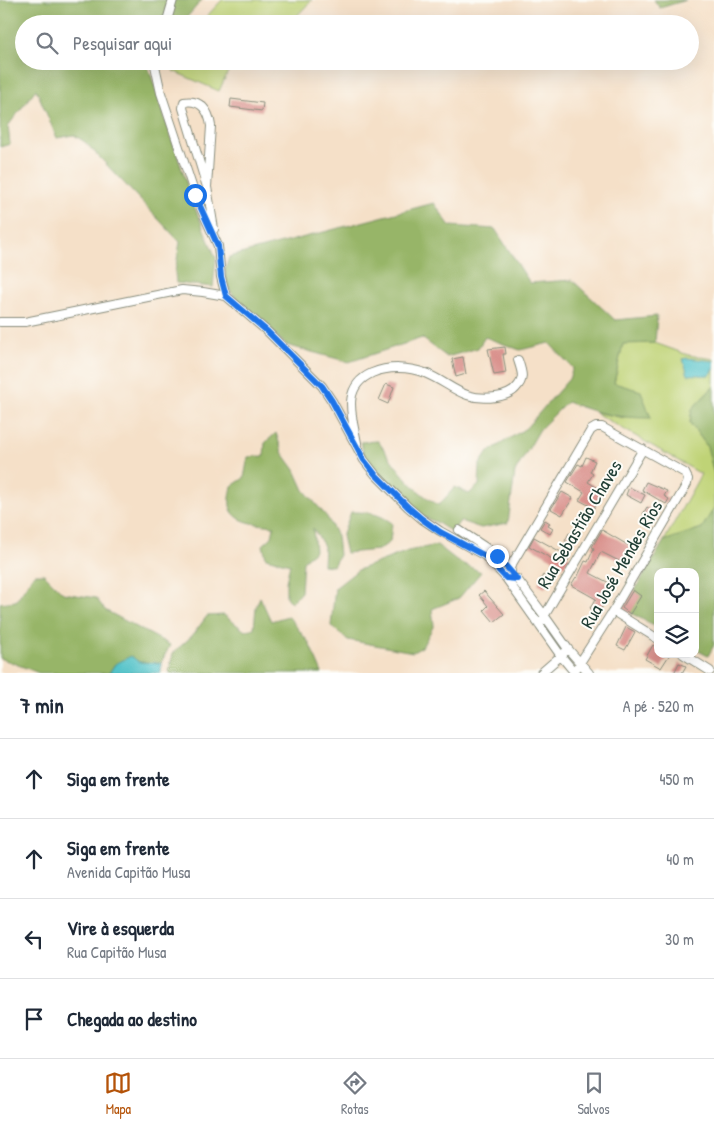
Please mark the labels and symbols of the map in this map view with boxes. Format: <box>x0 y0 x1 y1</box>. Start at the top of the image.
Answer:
route start <box>184 184 207 207</box>
street label: Rua Sebastião Chaves <box>530 455 628 593</box>
street label: Rua José Mendes Rios <box>574 495 668 633</box>
route end <box>486 545 509 568</box>

